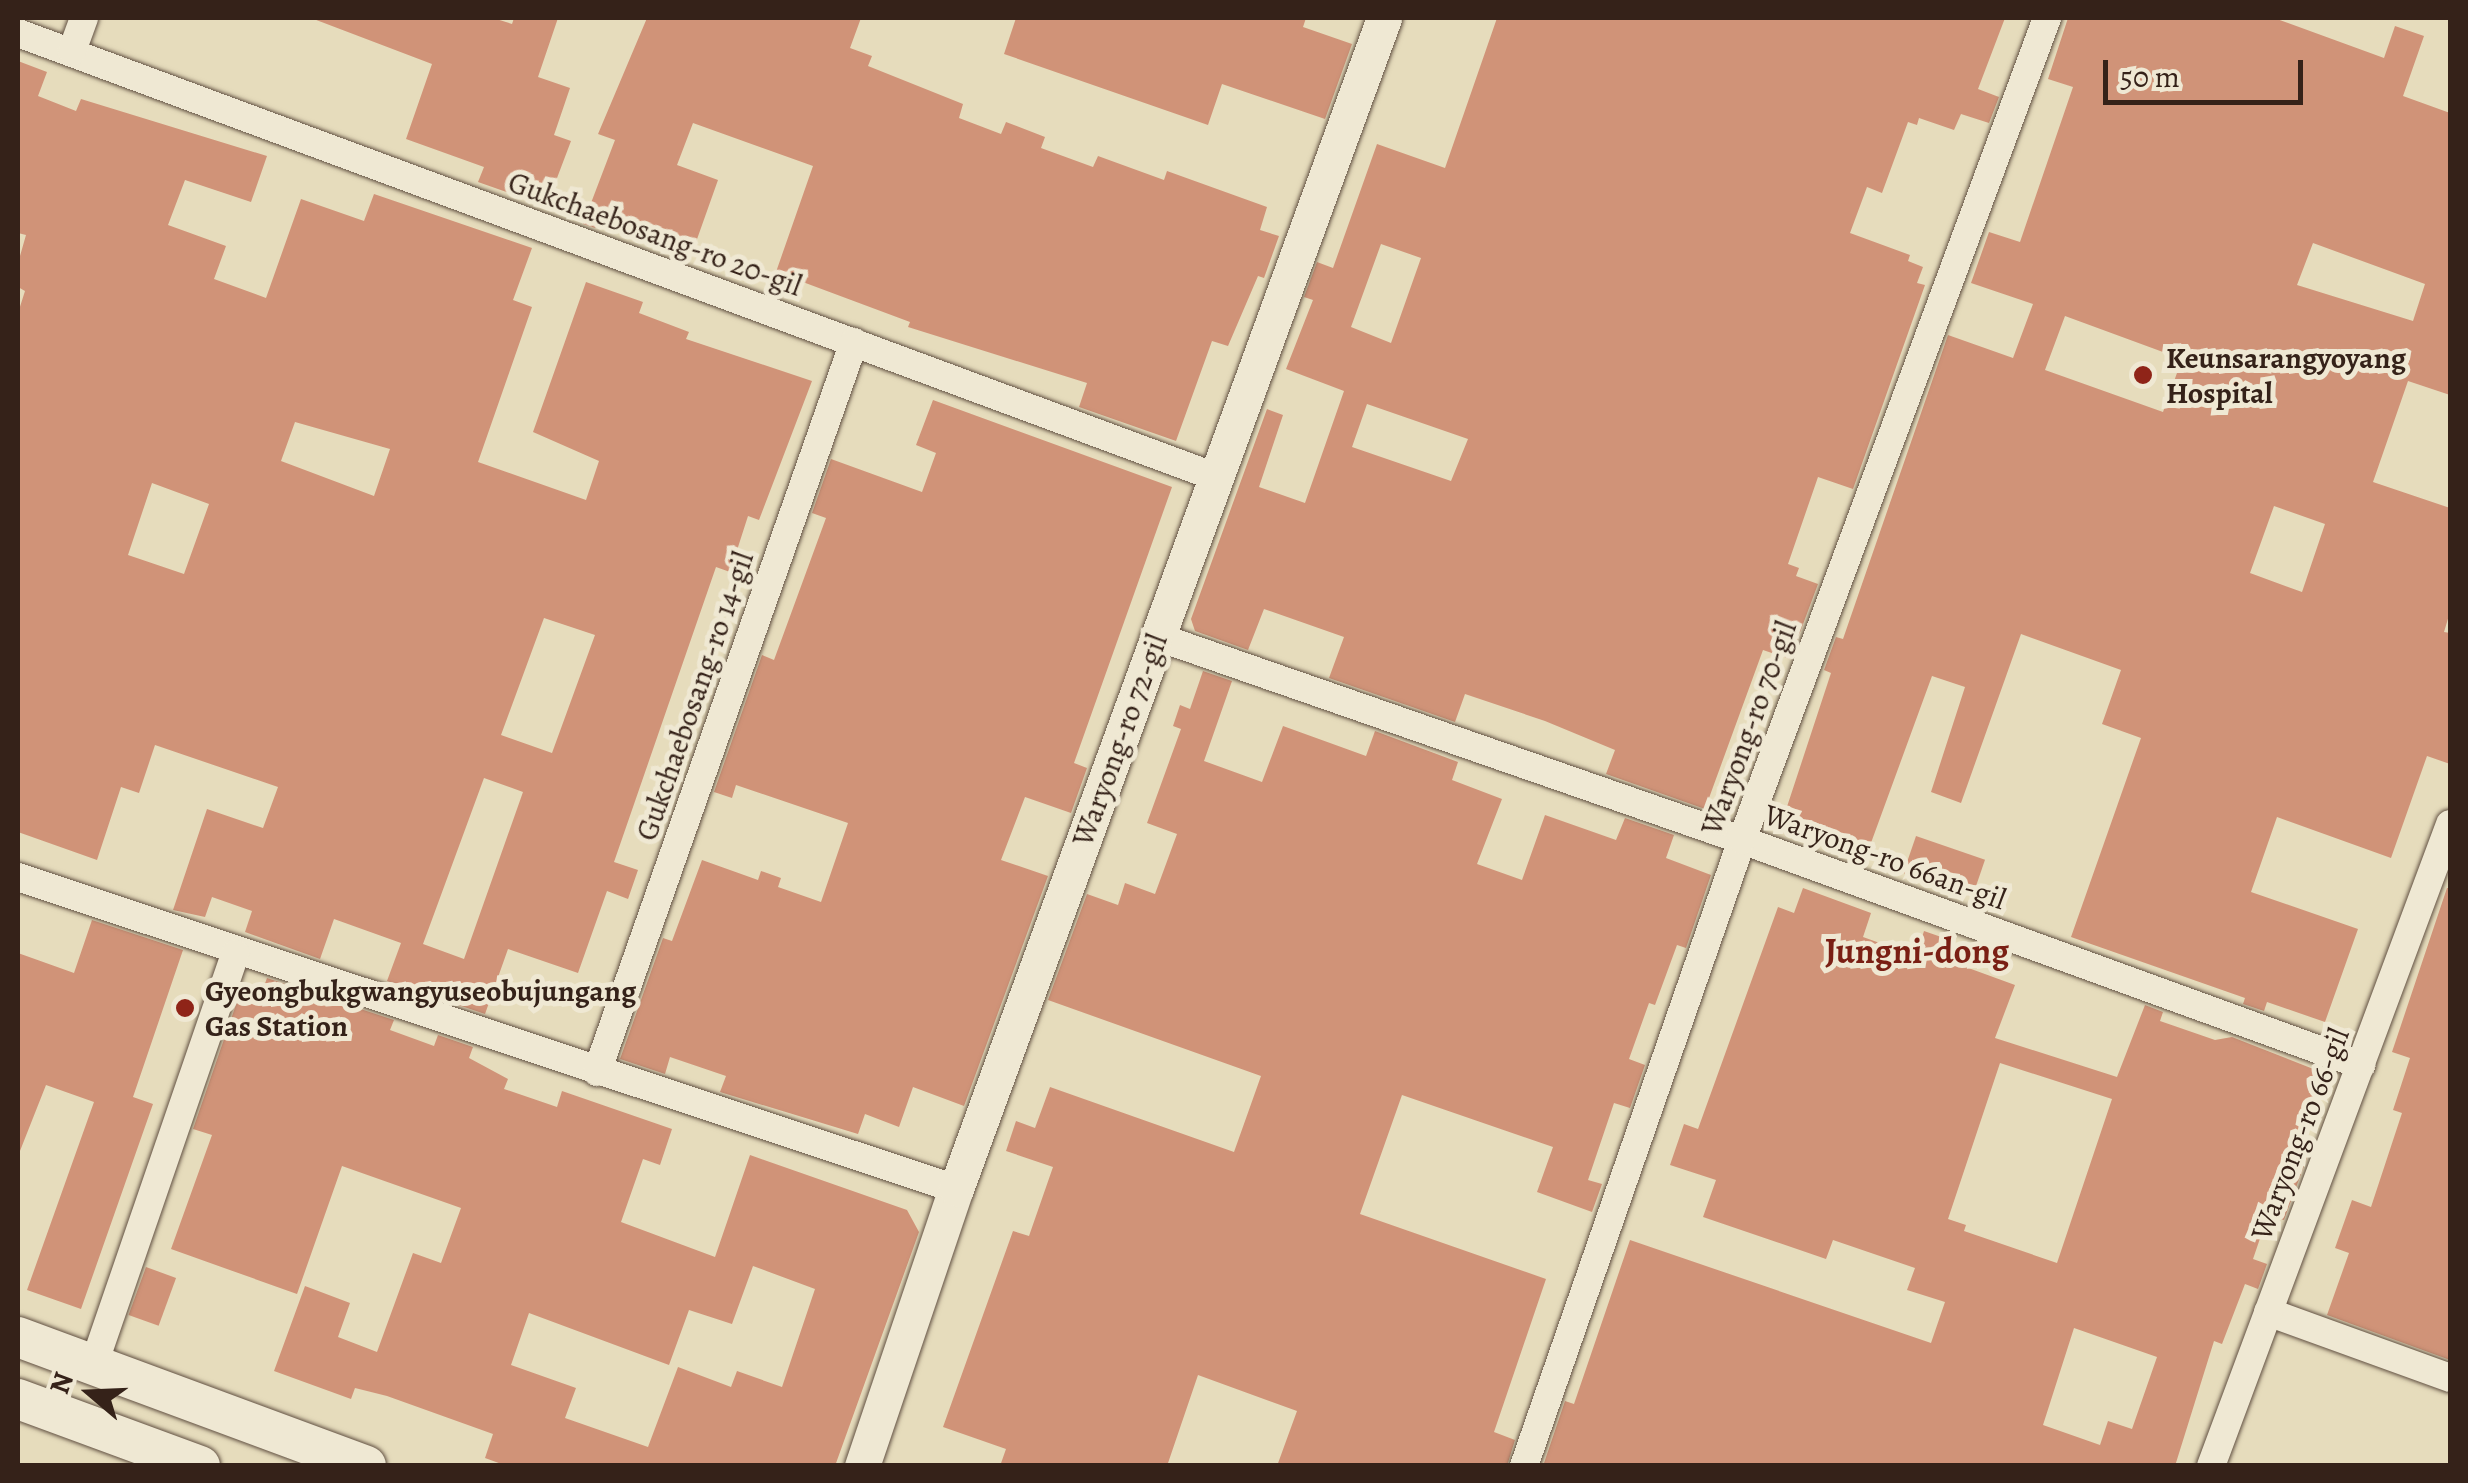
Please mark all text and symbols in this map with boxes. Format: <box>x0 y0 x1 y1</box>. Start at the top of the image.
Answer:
scale bar <box>2108 40 2308 102</box>
text: 50 m <box>2120 57 2180 97</box>
street label: Gukchaebosang-ro 20-gil <box>503 164 807 304</box>
place label: Keunsarangyoyang Hospital <box>2166 340 2406 410</box>
marker: Keunsarangyoyang Hospital <box>2130 362 2156 388</box>
street label: Gukchaebosang-ro 14-gil <box>629 547 761 845</box>
street label: Waryong-ro 70-gil <box>1694 616 1804 840</box>
street label: Waryong-ro 72-gil <box>1065 629 1175 851</box>
street label: Waryong-ro 66an-gil <box>1759 797 2011 917</box>
district label: Jungni-dong <box>1825 930 2009 972</box>
place label: Gyeongbukgwangyuseobujungang Gas Station <box>205 973 636 1044</box>
marker: Gyeongbukgwangyuseobujungang Gas Station <box>174 997 196 1019</box>
street label: Waryong-ro 66-gil <box>2243 1023 2357 1245</box>
north arrow <box>40 1343 140 1443</box>
text: N <box>40 1367 83 1399</box>

